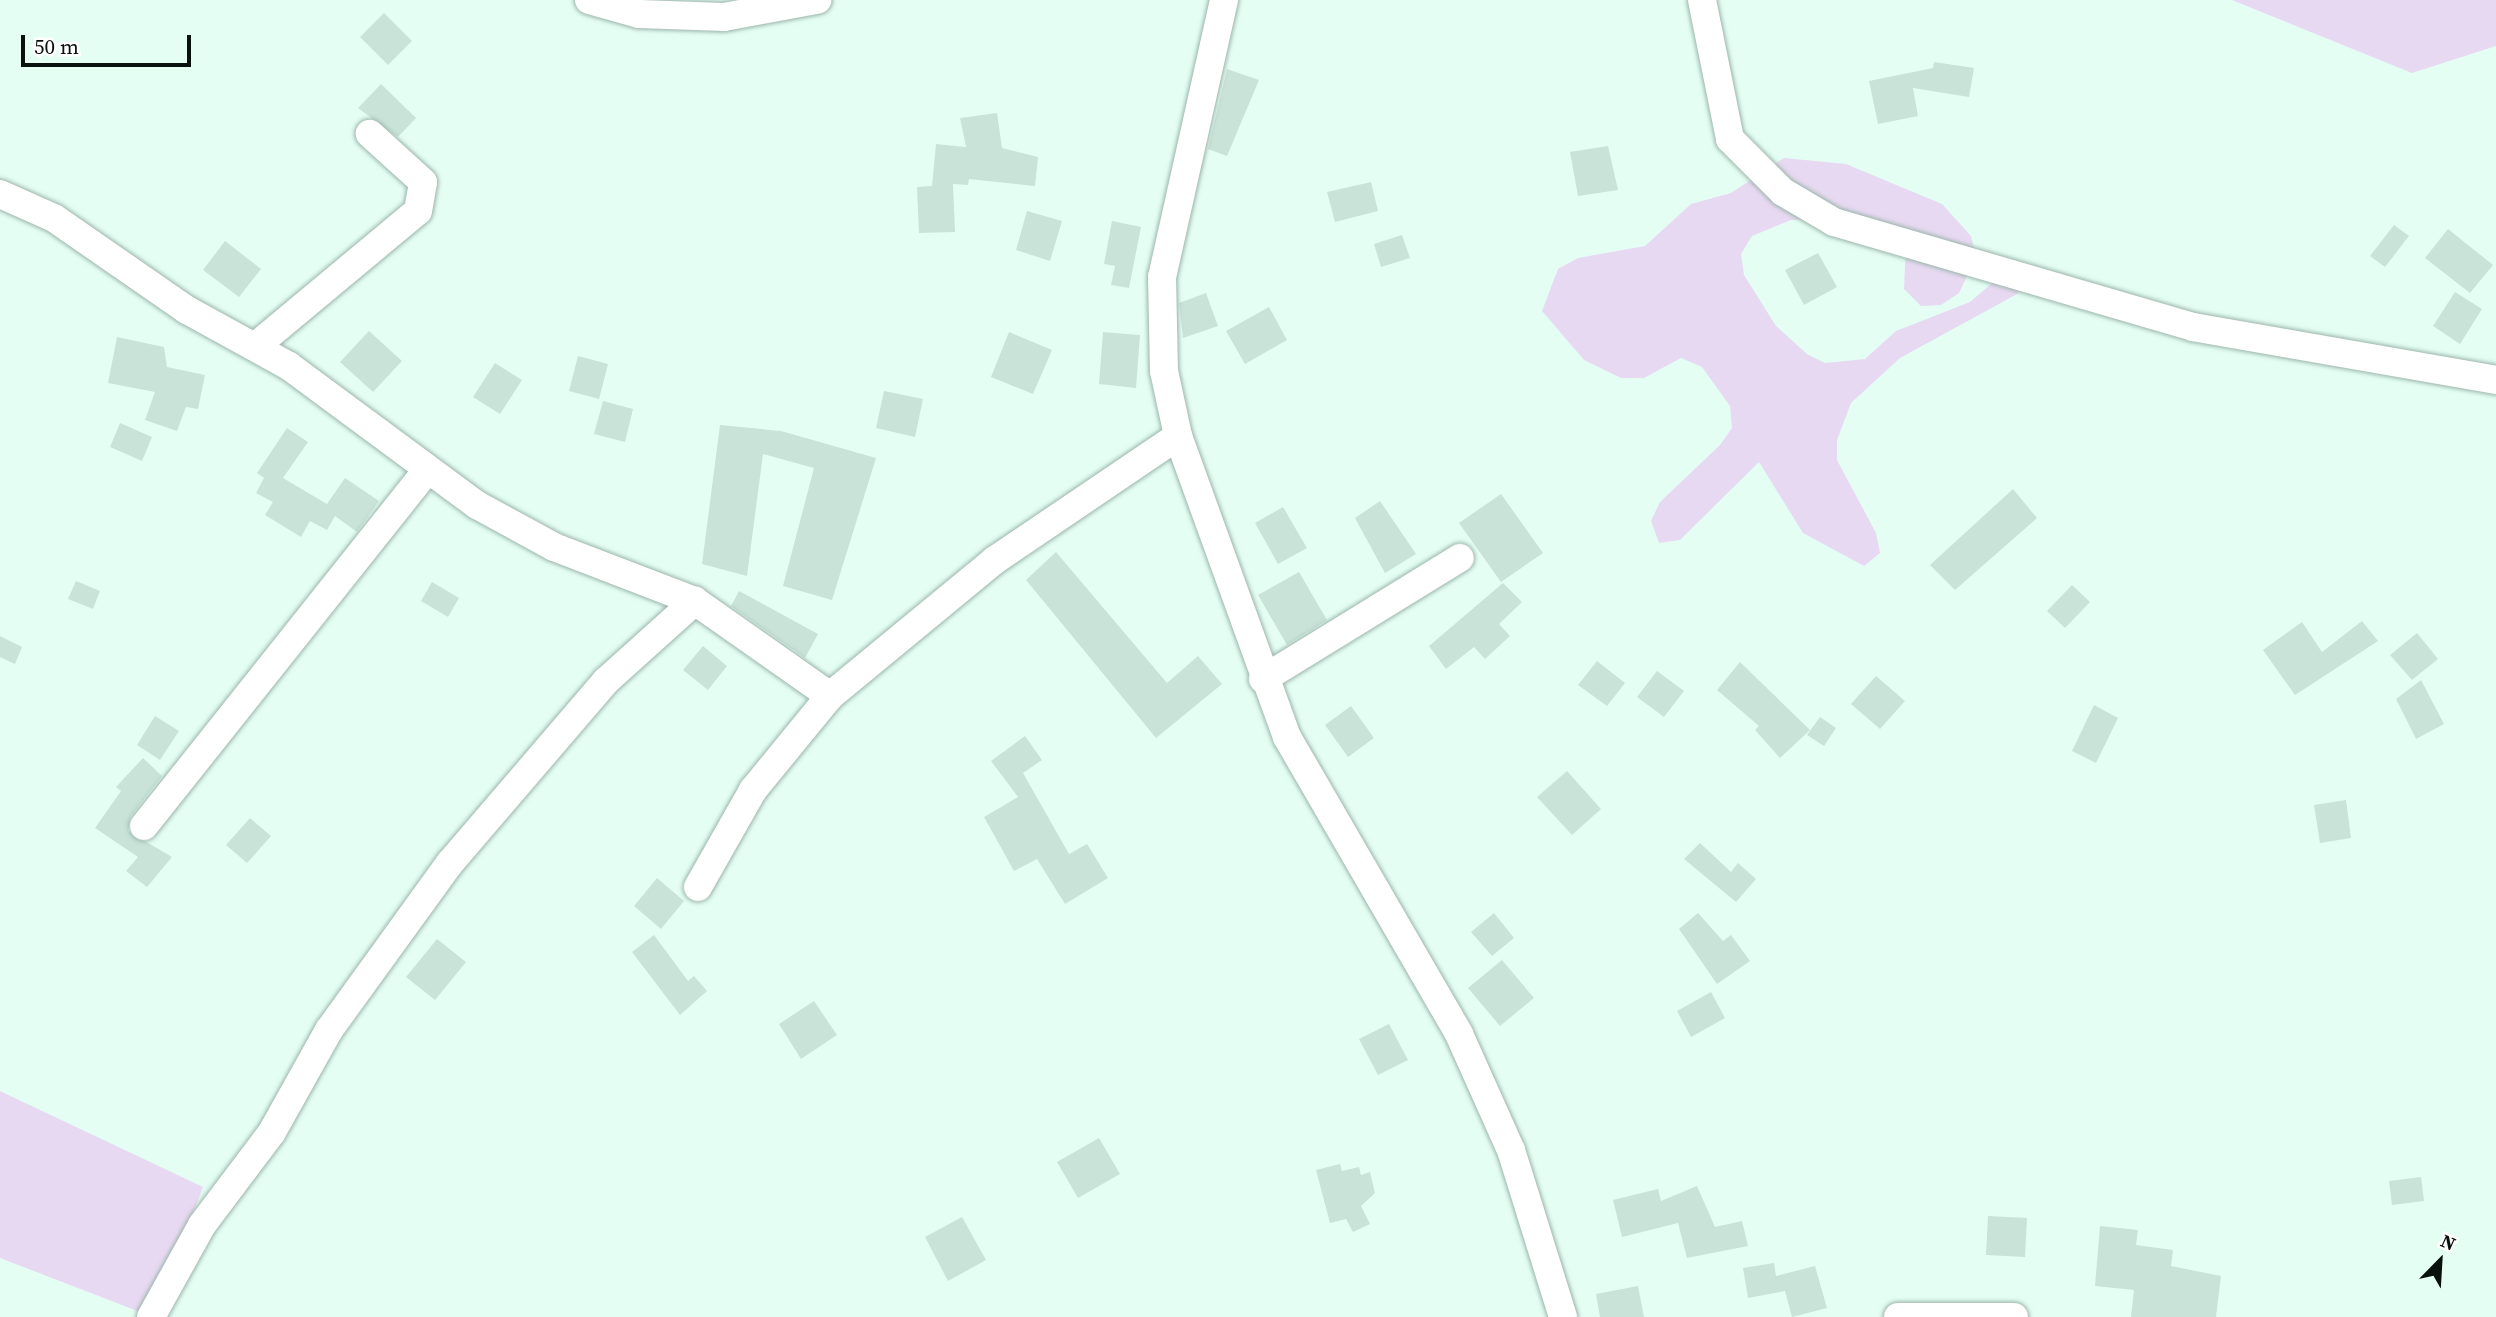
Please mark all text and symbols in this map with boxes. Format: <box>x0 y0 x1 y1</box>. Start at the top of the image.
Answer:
scale bar <box>24 21 194 65</box>
text: 50 m <box>34 32 79 61</box>
north arrow <box>2405 1226 2475 1296</box>
text: N <box>2437 1227 2460 1257</box>

